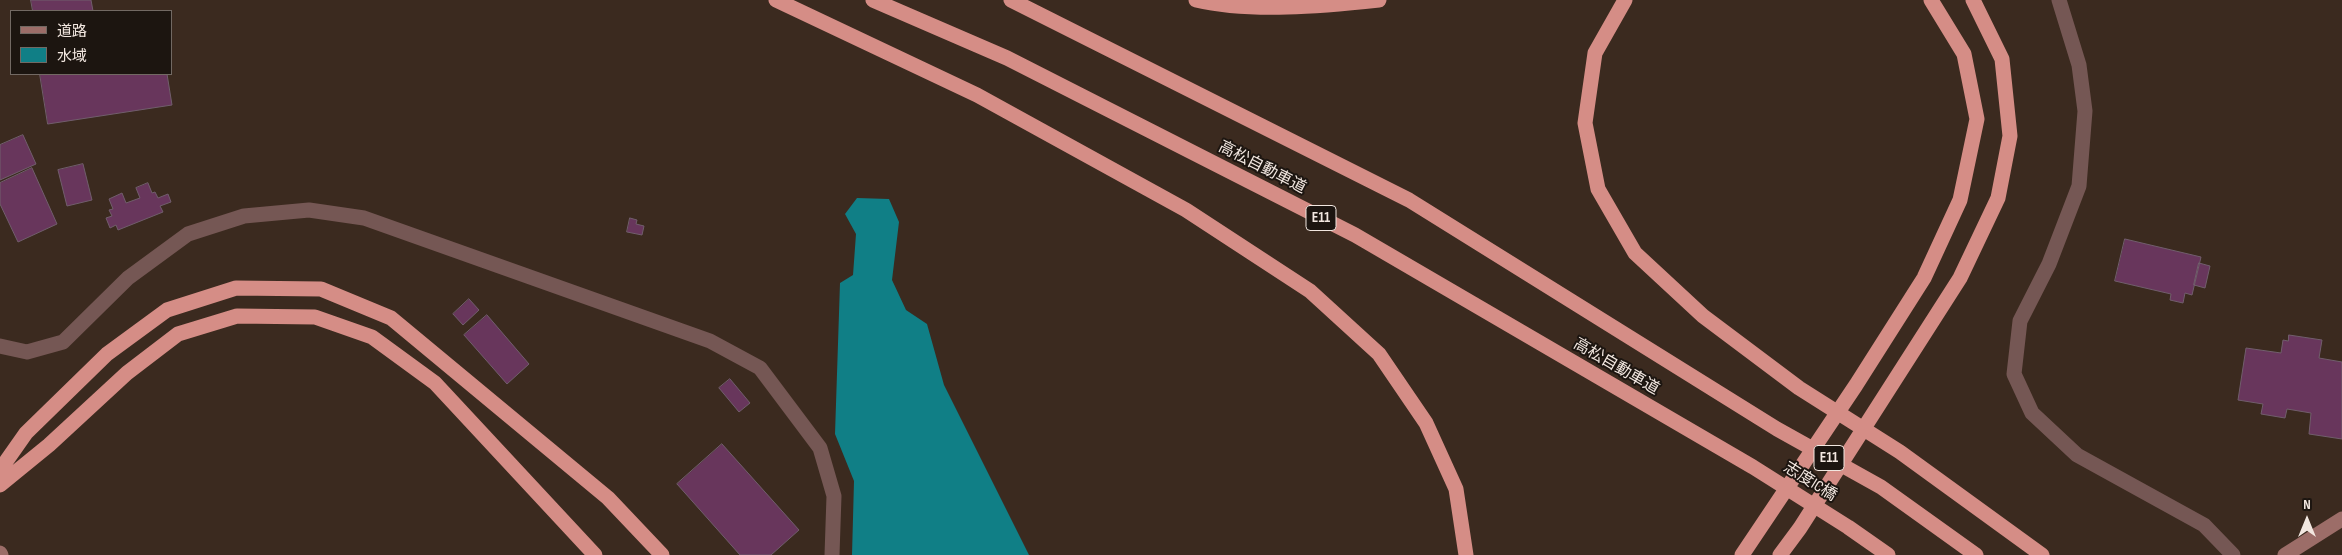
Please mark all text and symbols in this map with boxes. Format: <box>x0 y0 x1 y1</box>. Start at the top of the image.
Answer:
legend <box>10 10 172 75</box>
text: 道路 <box>57 22 87 41</box>
text: 水域 <box>57 47 87 66</box>
street label: 高松自動車道 <box>1215 138 1309 198</box>
road number: E11 <box>1306 206 1336 230</box>
street label: 高松自動車道 <box>1570 335 1662 399</box>
road number: E11 <box>1814 446 1844 470</box>
street label: 志度IC橋 <box>1780 458 1840 506</box>
north arrow <box>2282 495 2332 545</box>
text: N <box>2303 496 2311 513</box>

